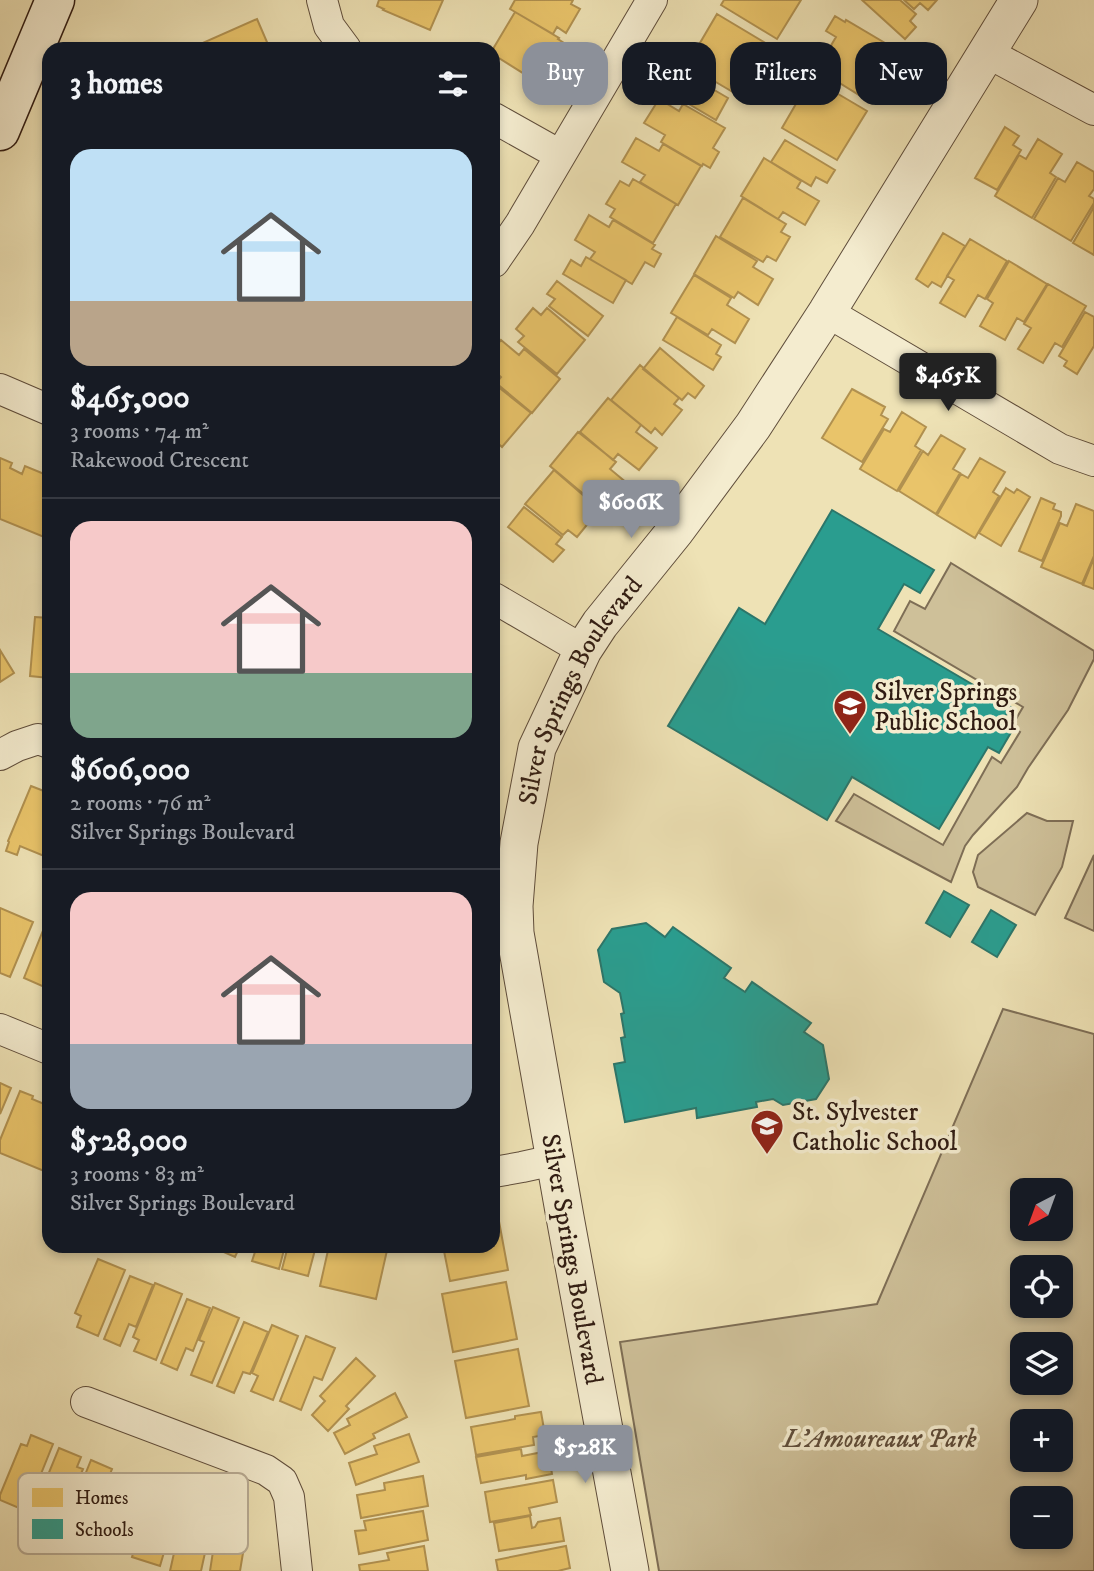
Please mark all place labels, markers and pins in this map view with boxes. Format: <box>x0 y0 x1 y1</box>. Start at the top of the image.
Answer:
pin: $465K <box>899 354 997 413</box>
pin: $606K <box>582 480 680 540</box>
place label: Silver Springs Public School <box>874 676 1017 739</box>
school or university icon: Silver Springs Public School <box>831 687 869 736</box>
place label: St. Sylvester Catholic School <box>792 1096 958 1159</box>
school or university icon: St. Sylvester Catholic School <box>748 1107 786 1156</box>
pin: $528K <box>536 1426 634 1485</box>

